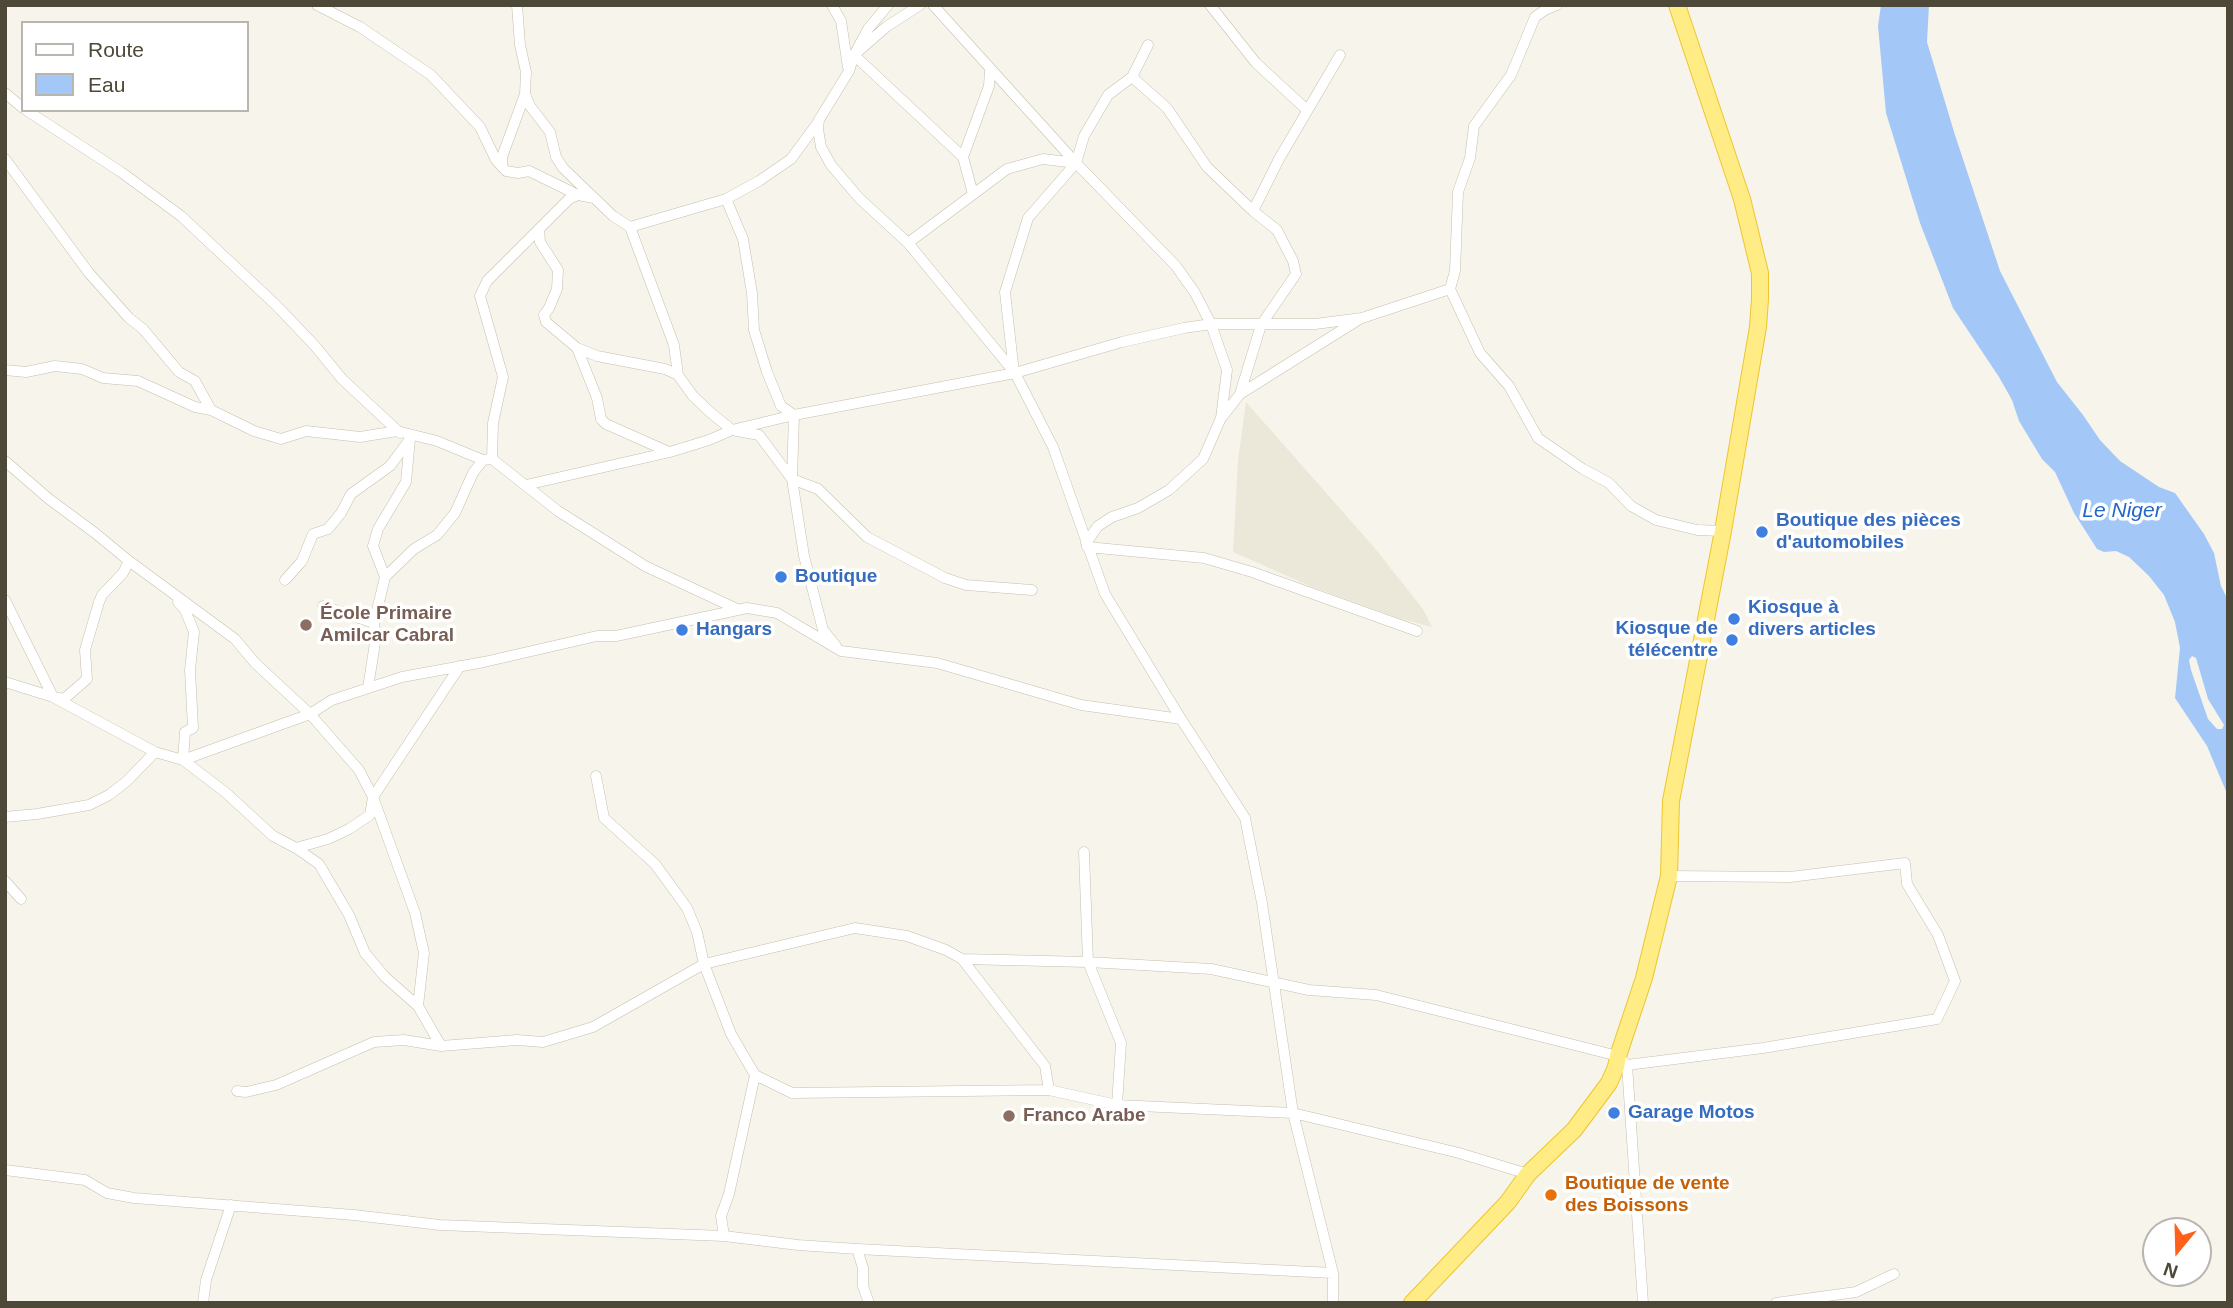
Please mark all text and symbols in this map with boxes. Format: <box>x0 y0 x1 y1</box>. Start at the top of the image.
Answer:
legend <box>21 21 248 112</box>
text: Route <box>88 38 144 61</box>
text: Eau <box>88 73 125 96</box>
water label: Le Niger <box>2082 498 2162 524</box>
place label: Boutique des pièces d'automobiles <box>1776 510 1961 554</box>
marker: Boutique des pièces d'automobiles <box>1754 524 1770 540</box>
place label: Boutique <box>795 566 877 588</box>
marker: Boutique <box>773 569 789 585</box>
place label: Kiosque à divers articles <box>1748 597 1876 641</box>
place label: École Primaire Amilcar Cabral <box>320 603 454 647</box>
marker: Kiosque à divers articles <box>1726 611 1742 627</box>
marker: École Primaire Amilcar Cabral <box>298 617 314 633</box>
place label: Kiosque de télécentre <box>1616 618 1718 662</box>
place label: Hangars <box>696 619 772 641</box>
marker: Hangars <box>674 622 690 638</box>
marker: Kiosque de télécentre <box>1724 632 1740 648</box>
place label: Garage Motos <box>1628 1102 1755 1124</box>
place label: Franco Arabe <box>1023 1105 1145 1127</box>
marker: Garage Motos <box>1606 1105 1622 1121</box>
marker: Franco Arabe <box>1001 1108 1017 1124</box>
place label: Boutique de vente des Boissons <box>1565 1173 1730 1217</box>
marker: Boutique de vente des Boissons <box>1543 1187 1559 1203</box>
north arrow <box>2142 1217 2212 1287</box>
text: N <box>2161 1258 2181 1283</box>

